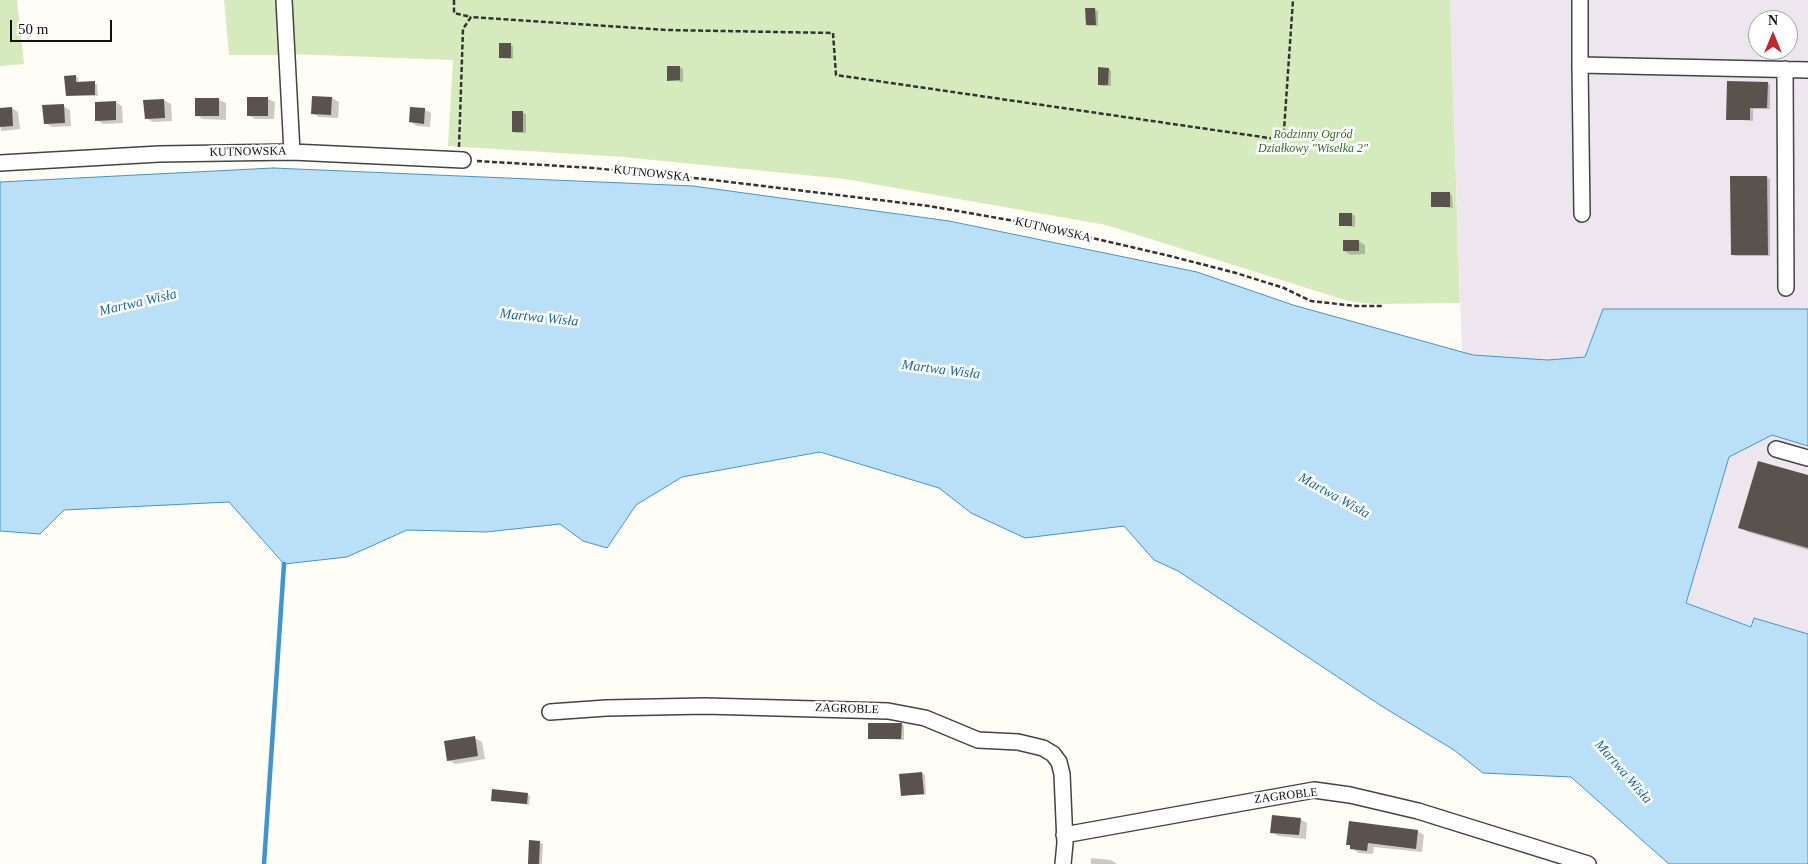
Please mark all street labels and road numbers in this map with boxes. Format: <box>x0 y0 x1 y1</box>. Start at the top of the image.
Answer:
street label: KUTNOWSKA <box>209 144 287 160</box>
street label: KUTNOWSKA <box>613 163 691 185</box>
street label: KUTNOWSKA <box>1014 214 1092 246</box>
street label: ZAGROBLE <box>815 701 879 717</box>
street label: ZAGROBLE <box>1253 785 1319 807</box>

